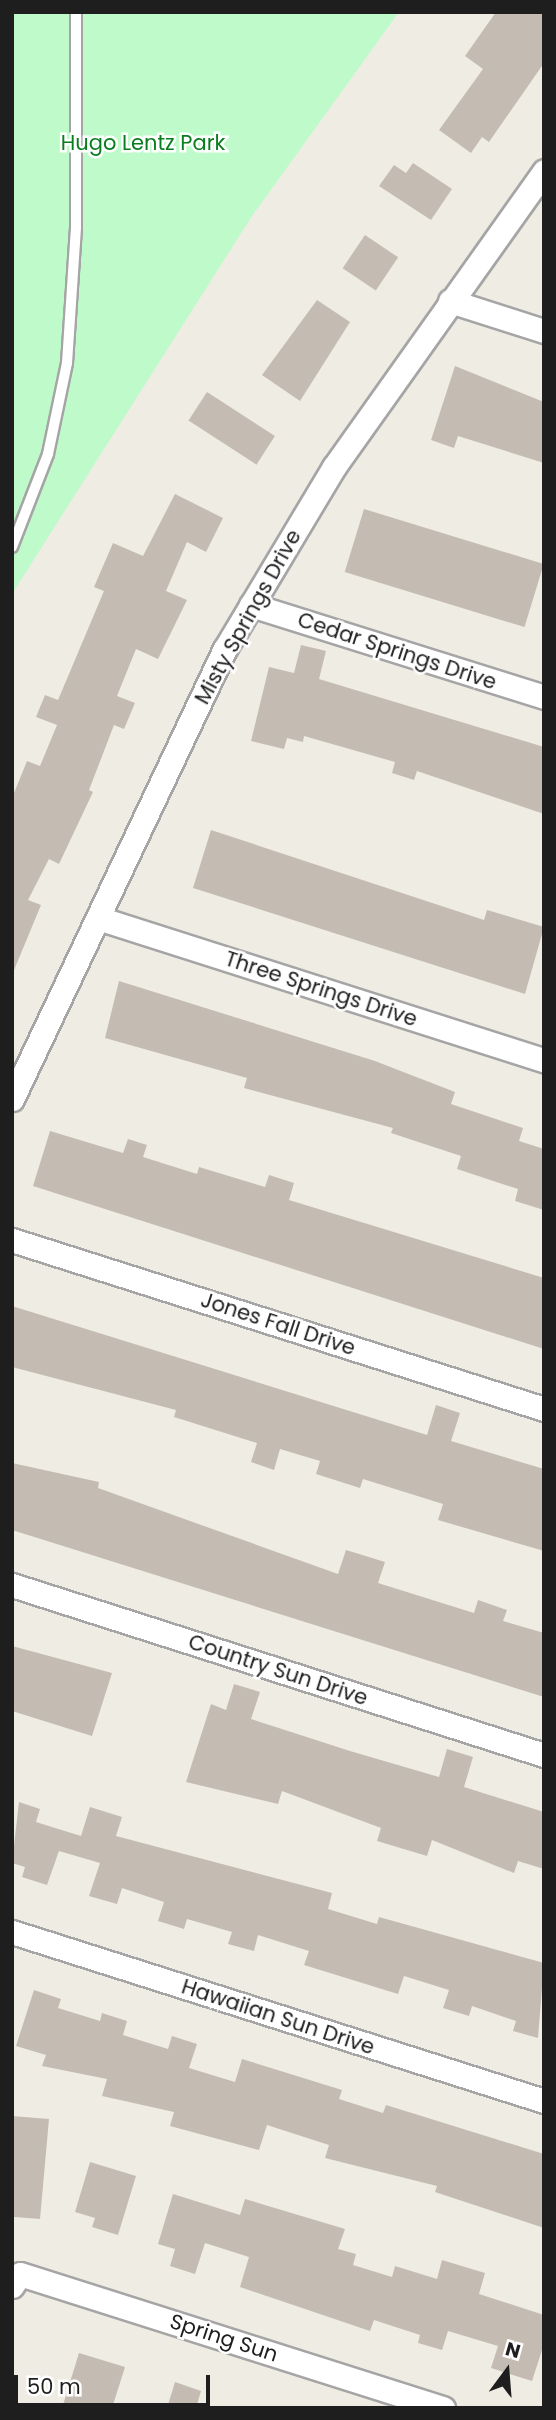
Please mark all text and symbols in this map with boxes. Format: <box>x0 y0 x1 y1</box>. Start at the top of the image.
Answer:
park label: Hugo Lentz Park <box>61 130 225 156</box>
street label: Misty Springs Drive <box>190 525 306 709</box>
street label: Cedar Springs Drive <box>294 607 500 695</box>
street label: Three Springs Drive <box>222 946 420 1032</box>
street label: Jones Fall Drive <box>198 1287 358 1361</box>
street label: Country Sun Drive <box>185 1629 371 1711</box>
street label: Hawaiian Sun Drive <box>178 1974 378 2060</box>
street label: Spring Sun <box>167 2309 281 2367</box>
text: N <box>502 2335 524 2365</box>
north arrow <box>472 2336 542 2406</box>
scale bar <box>18 2360 214 2404</box>
text: 50 m <box>27 2372 81 2401</box>

